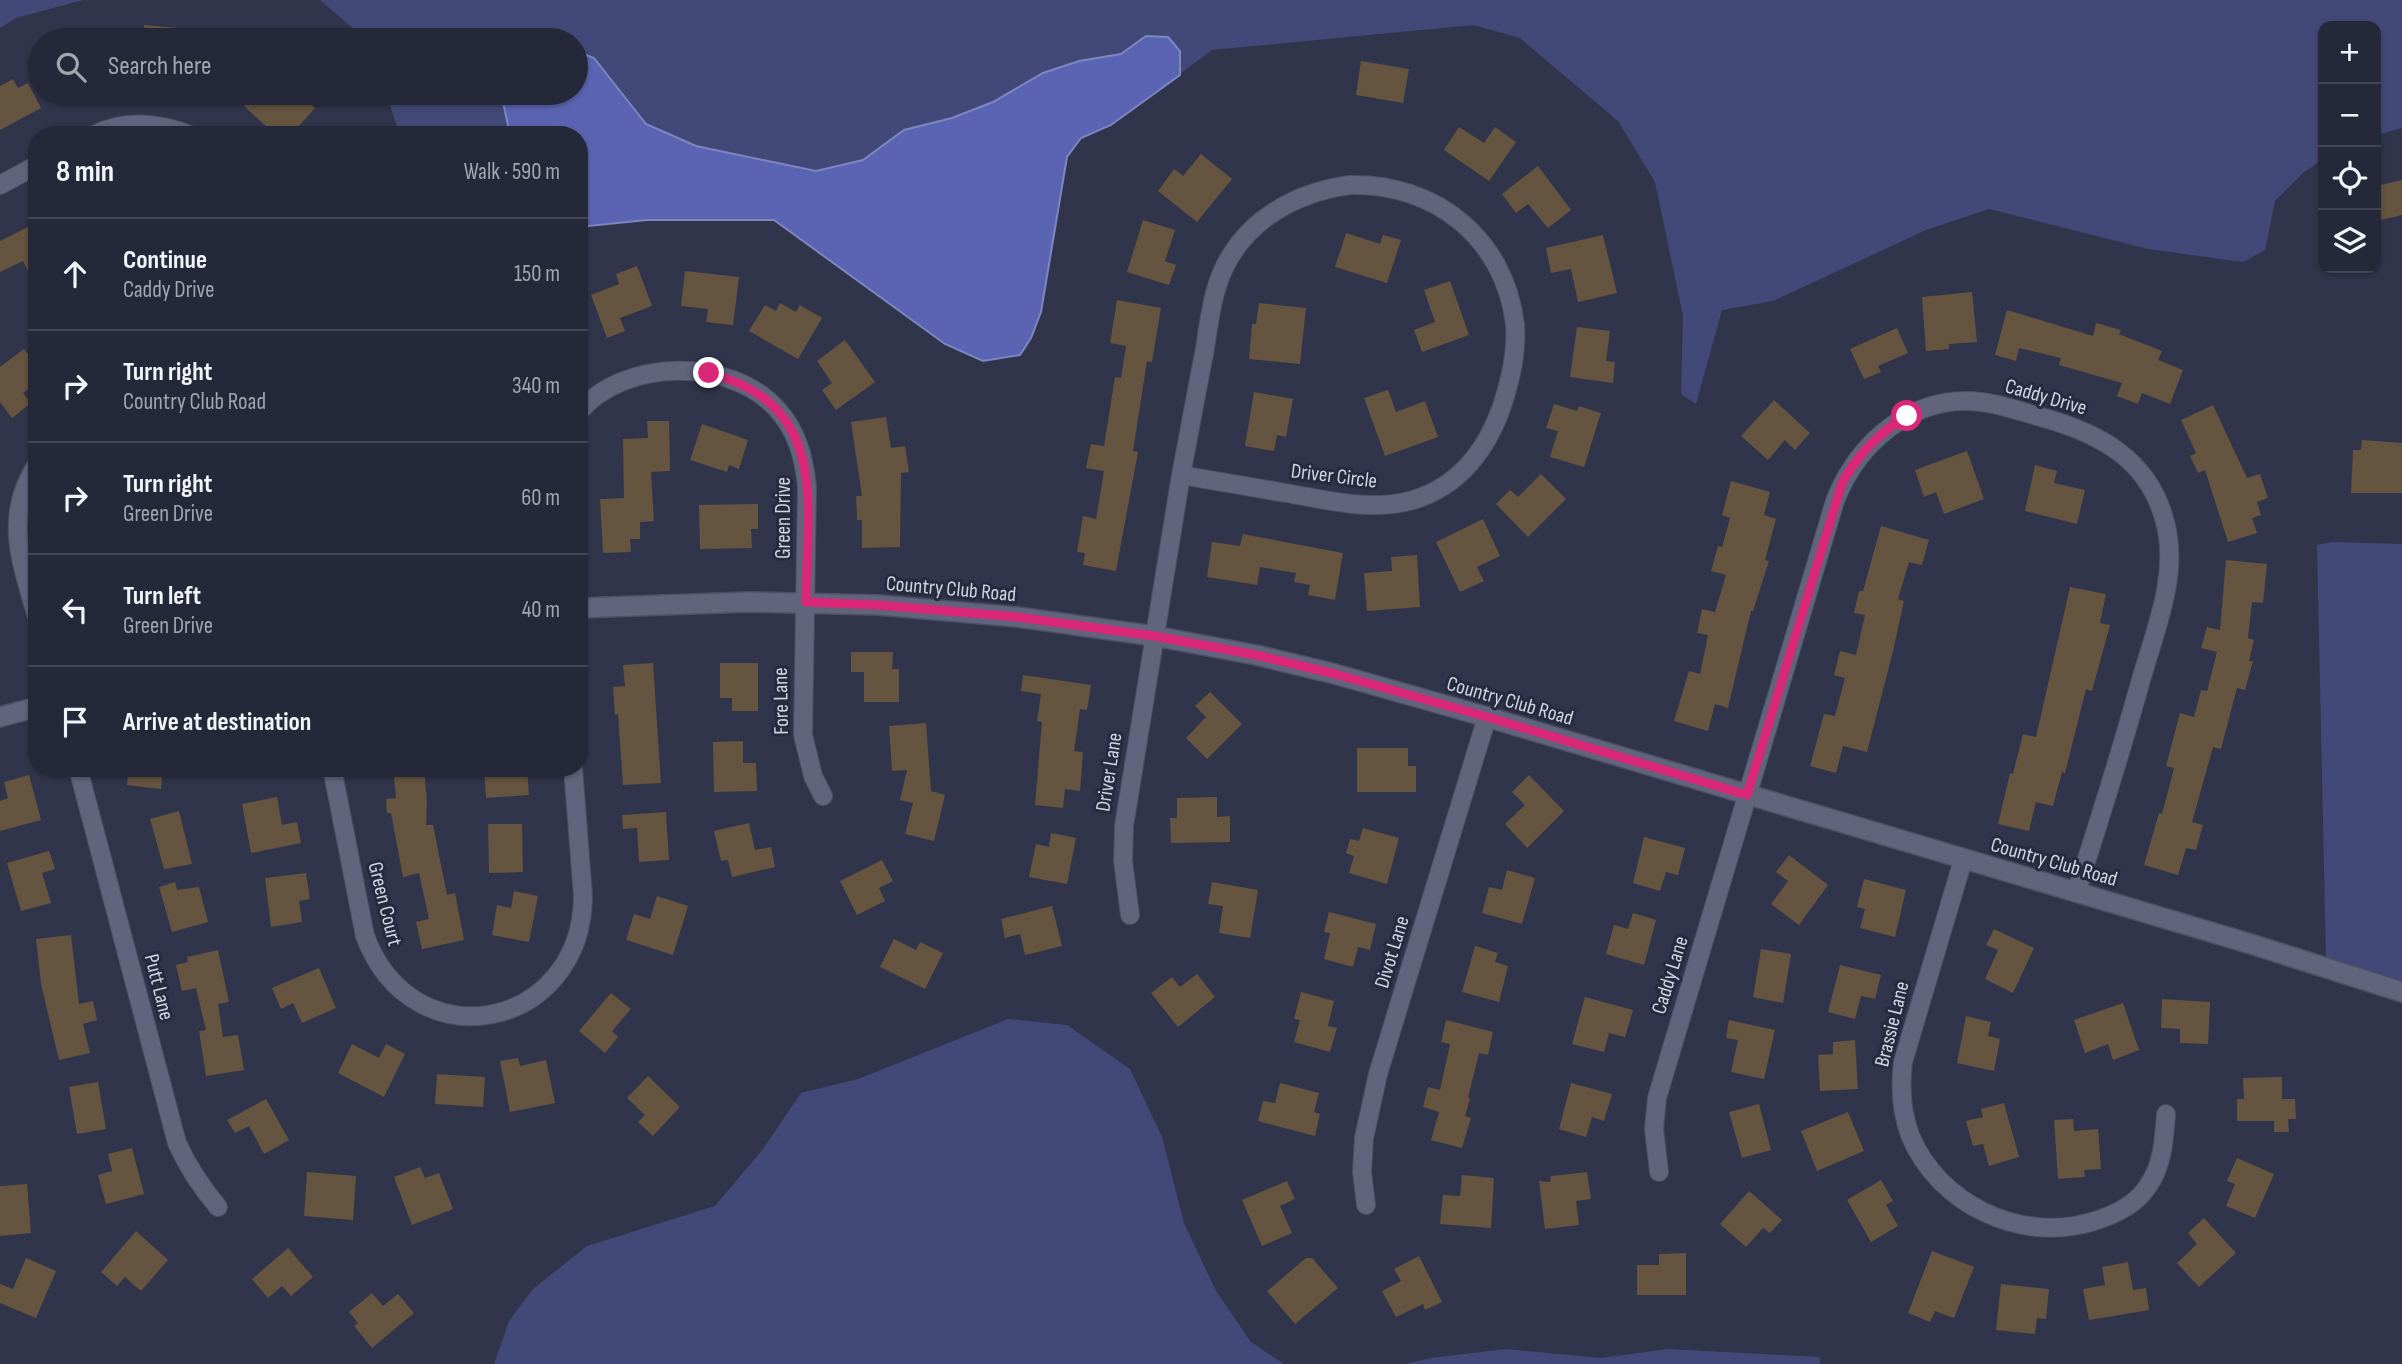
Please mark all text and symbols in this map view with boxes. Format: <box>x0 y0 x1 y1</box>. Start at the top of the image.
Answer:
map controls <box>2318 21 2381 273</box>
button: + <box>2318 21 2381 84</box>
search box <box>28 28 588 105</box>
icon: search <box>52 48 90 86</box>
text: Search here <box>108 51 211 82</box>
button: − <box>2318 84 2381 147</box>
button: locate <box>2318 147 2381 210</box>
text: 8 min <box>56 154 114 190</box>
text: Walk · 590 m <box>464 158 560 186</box>
button: layers <box>2318 210 2381 273</box>
text: Continue <box>123 245 207 276</box>
icon: ahead <box>56 255 94 293</box>
text: 150 m <box>514 260 560 288</box>
text: Caddy Drive <box>123 276 215 304</box>
text: Turn right <box>123 357 212 388</box>
route end <box>693 357 724 388</box>
icon: right <box>56 367 94 405</box>
text: 340 m <box>512 372 560 400</box>
street label: Caddy Drive <box>2002 373 2090 421</box>
text: Country Club Road <box>123 388 266 416</box>
route start <box>1891 400 1922 431</box>
street label: Driver Circle <box>1290 458 1378 494</box>
text: Turn right <box>123 469 212 500</box>
street label: Green Drive <box>771 477 796 559</box>
icon: right <box>56 479 94 517</box>
text: 60 m <box>521 484 560 512</box>
text: Green Drive <box>123 500 213 528</box>
street label: Country Club Road <box>885 571 1017 607</box>
text: Turn left <box>123 581 201 612</box>
icon: left <box>56 591 94 629</box>
text: 40 m <box>522 596 560 624</box>
text: Green Drive <box>123 612 213 640</box>
street label: Fore Lane <box>768 667 794 735</box>
street label: Country Club Road <box>1444 671 1576 731</box>
icon: arrive <box>56 703 94 741</box>
text: Arrive at destination <box>123 707 311 738</box>
street label: Driver Lane <box>1090 731 1128 813</box>
street label: Country Club Road <box>1988 832 2120 892</box>
street label: Green Court <box>363 859 407 949</box>
street label: Divot Lane <box>1369 913 1415 991</box>
street label: Caddy Lane <box>1646 933 1694 1017</box>
street label: Putt Lane <box>139 951 179 1023</box>
street label: Brassie Lane <box>1869 979 1915 1069</box>

